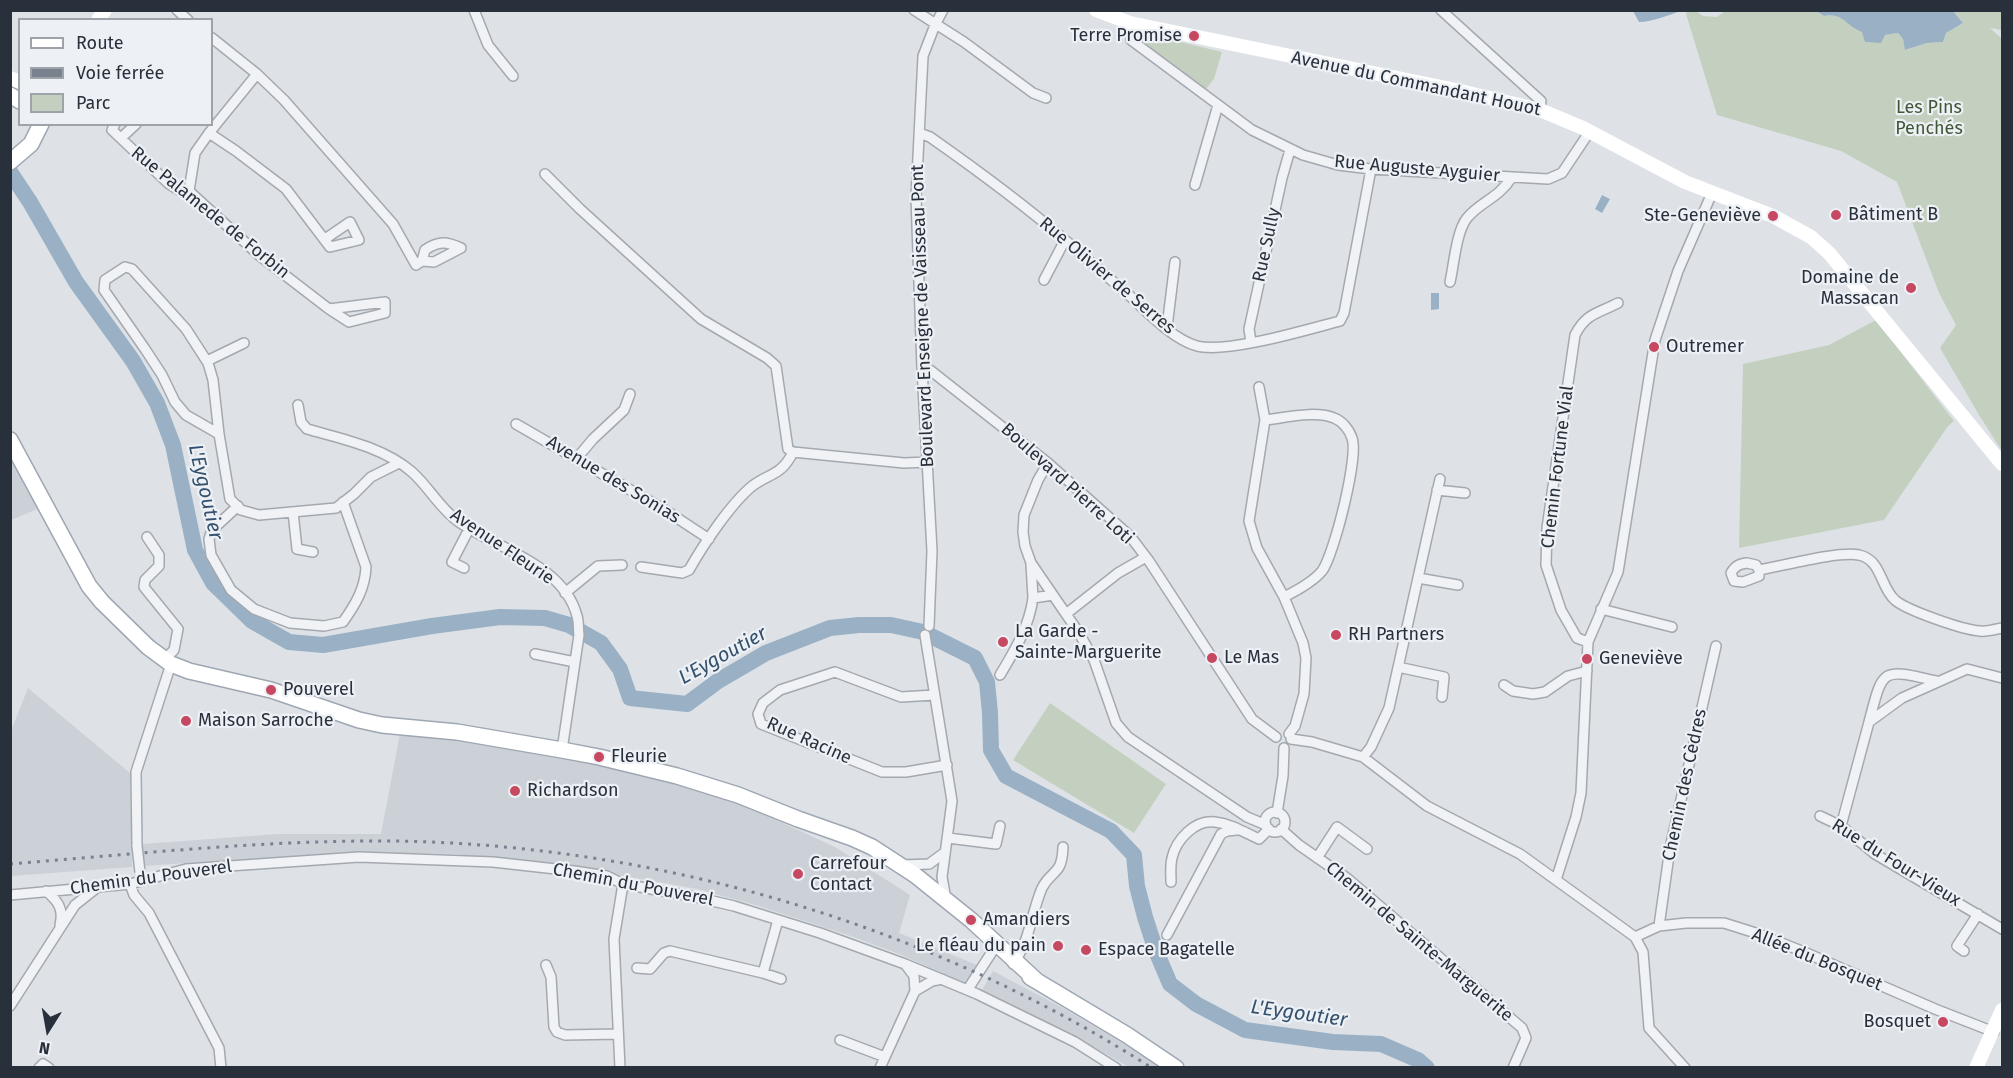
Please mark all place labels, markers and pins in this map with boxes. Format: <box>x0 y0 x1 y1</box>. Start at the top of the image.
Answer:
place label: Terre Promise <box>1070 25 1182 47</box>
marker: Terre Promise <box>1187 29 1201 43</box>
place label: Bâtiment B <box>1848 204 1938 226</box>
place label: Ste-Geneviève <box>1644 205 1761 227</box>
marker: Bâtiment B <box>1829 208 1843 222</box>
marker: Ste-Geneviève <box>1766 209 1780 223</box>
place label: Domaine de Massacan <box>1801 267 1899 310</box>
marker: Domaine de Massacan <box>1904 281 1918 295</box>
place label: Outremer <box>1666 336 1744 358</box>
marker: Outremer <box>1647 340 1661 354</box>
place label: La Garde - Sainte-Marguerite <box>1015 621 1162 664</box>
place label: RH Partners <box>1348 624 1444 646</box>
marker: RH Partners <box>1329 628 1343 642</box>
marker: La Garde - Sainte-Marguerite <box>996 635 1010 649</box>
place label: Le Mas <box>1224 647 1279 669</box>
place label: Geneviève <box>1599 648 1683 670</box>
marker: Le Mas <box>1205 651 1219 665</box>
marker: Geneviève <box>1580 652 1594 666</box>
place label: Pouverel <box>283 679 354 701</box>
marker: Pouverel <box>264 683 278 697</box>
place label: Maison Sarroche <box>198 710 334 732</box>
marker: Maison Sarroche <box>179 714 193 728</box>
place label: Fleurie <box>611 746 667 768</box>
marker: Fleurie <box>592 750 606 764</box>
place label: Richardson <box>527 780 619 802</box>
marker: Richardson <box>508 784 522 798</box>
place label: Carrefour Contact <box>810 853 887 896</box>
marker: Carrefour Contact <box>791 867 805 881</box>
place label: Amandiers <box>983 909 1070 931</box>
marker: Amandiers <box>964 913 978 927</box>
place label: Le fléau du pain <box>916 935 1046 957</box>
marker: Le fléau du pain <box>1051 939 1065 953</box>
place label: Espace Bagatelle <box>1098 939 1235 961</box>
marker: Espace Bagatelle <box>1079 943 1093 957</box>
place label: Bosquet <box>1864 1011 1931 1033</box>
marker: Bosquet <box>1936 1015 1950 1029</box>

